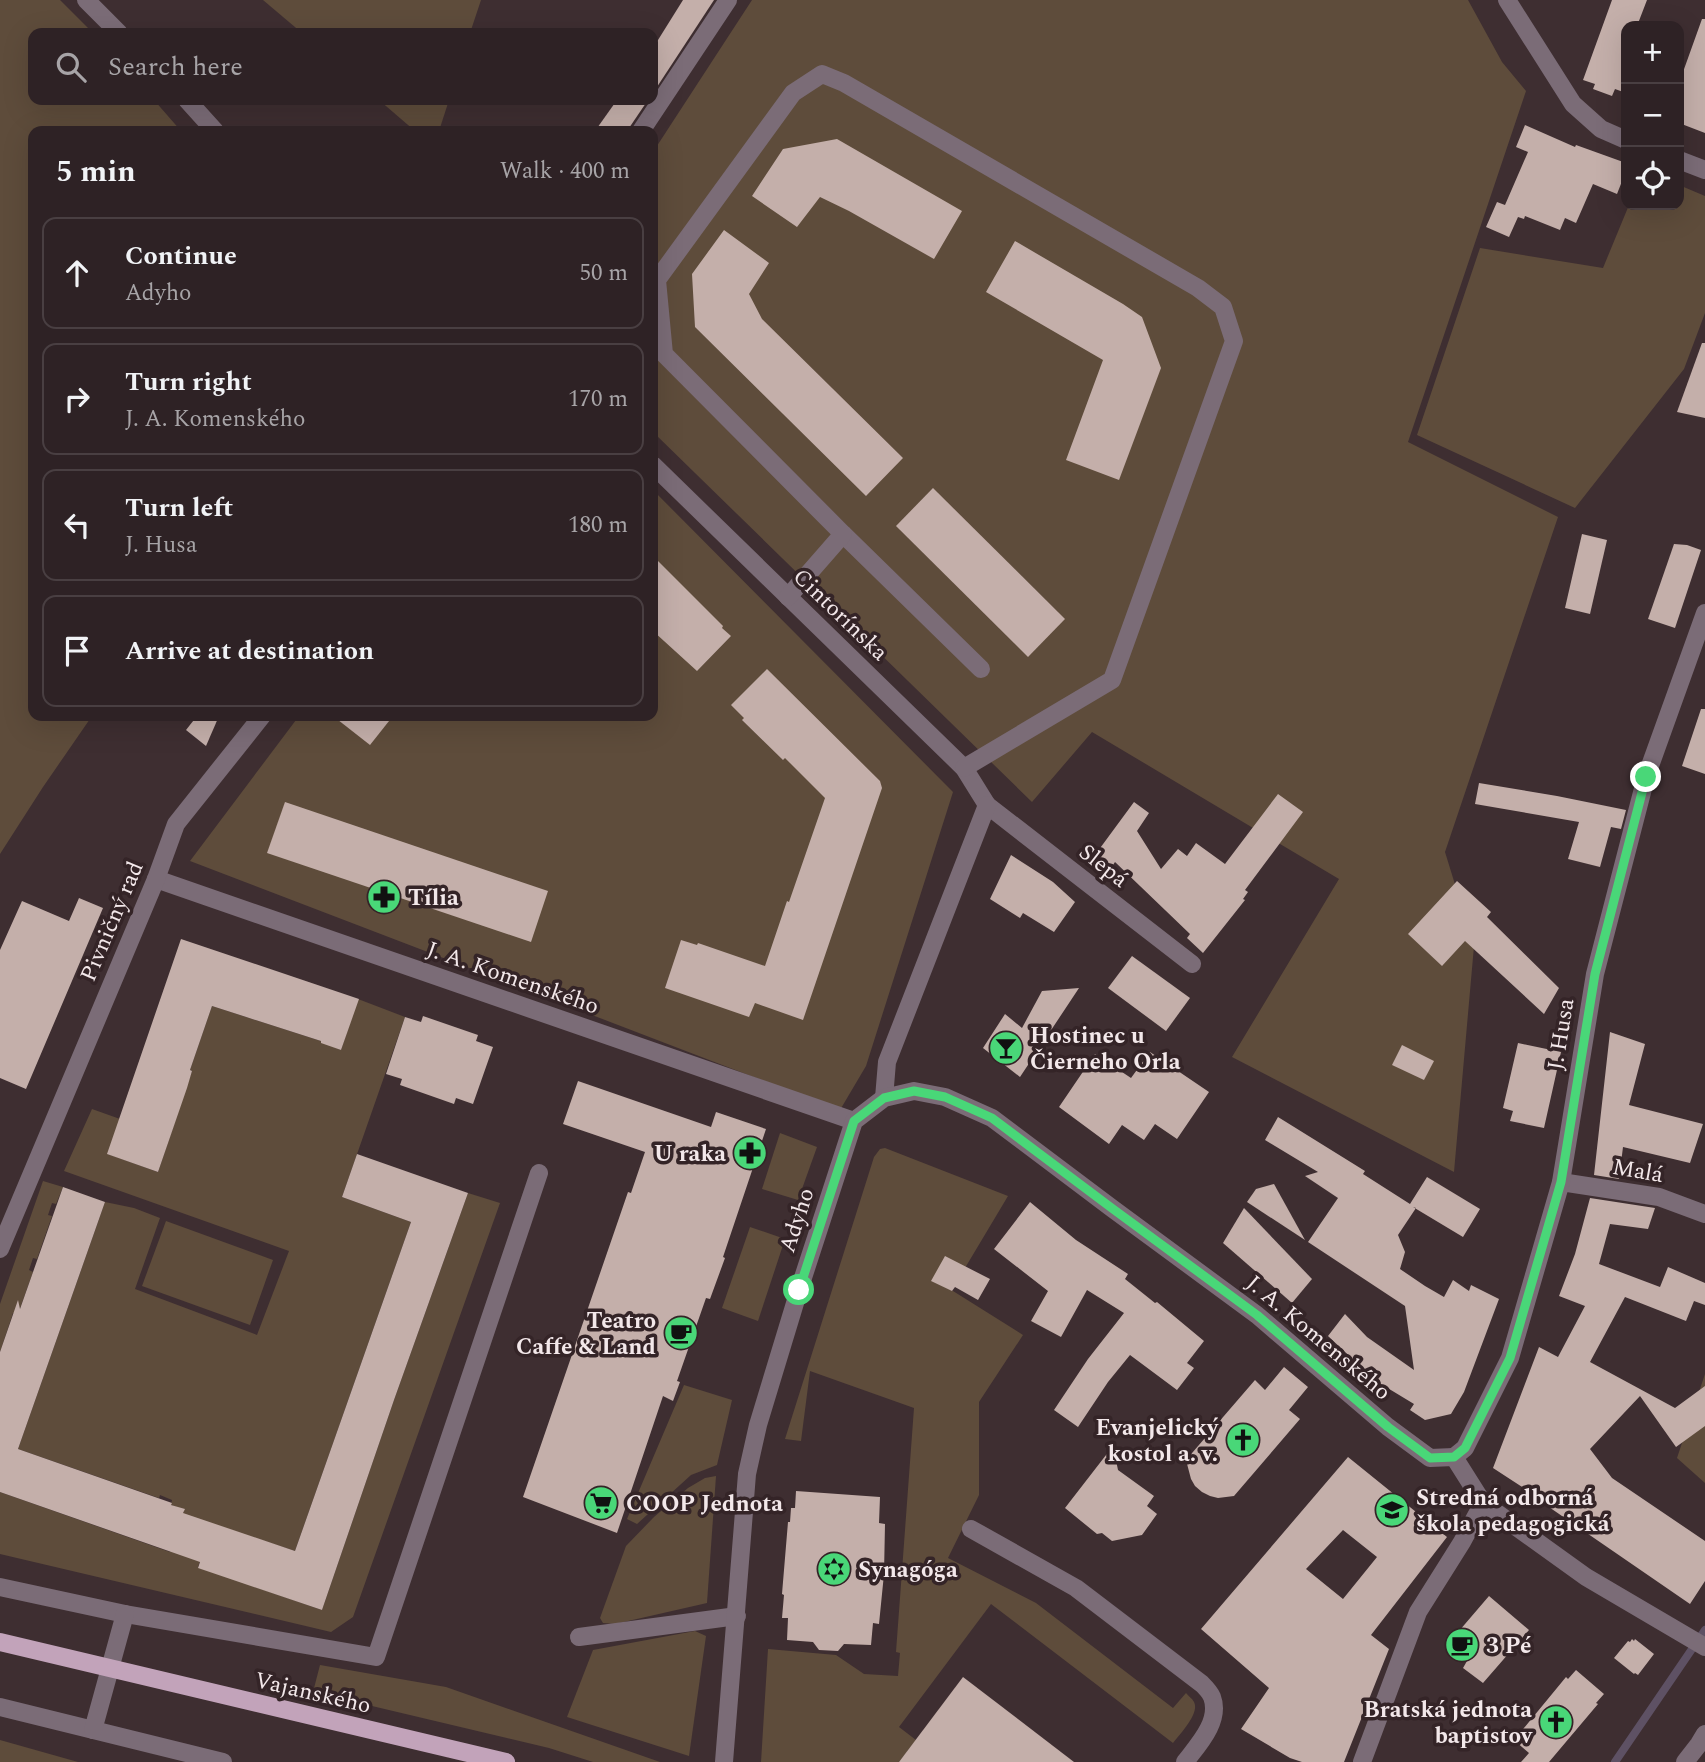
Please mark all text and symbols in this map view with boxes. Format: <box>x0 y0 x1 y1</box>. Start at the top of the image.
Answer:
map controls <box>1621 21 1684 210</box>
button: + <box>1621 21 1684 84</box>
search box <box>28 28 658 105</box>
text: Search here <box>108 47 243 87</box>
icon: search <box>52 48 90 86</box>
button: − <box>1621 84 1684 147</box>
button: locate <box>1621 147 1684 210</box>
text: 5 min <box>56 149 136 195</box>
text: Walk · 400 m <box>500 154 630 189</box>
text: Continue <box>125 236 237 276</box>
icon: ahead <box>58 254 96 292</box>
text: 50 m <box>579 256 628 291</box>
text: Adyho <box>125 276 192 311</box>
text: Turn right <box>125 362 252 402</box>
icon: right <box>58 380 96 418</box>
text: 170 m <box>568 382 628 417</box>
text: J. A. Komenského <box>125 402 305 437</box>
text: Turn left <box>125 488 233 528</box>
icon: left <box>58 506 96 544</box>
text: 180 m <box>568 508 628 543</box>
text: J. Husa <box>125 528 197 563</box>
street label: Cintorínska <box>784 560 896 670</box>
text: Arrive at destination <box>125 631 374 671</box>
icon: arrive <box>58 632 96 670</box>
route end <box>1630 761 1661 792</box>
street label: Slepá <box>1071 836 1135 897</box>
street label: Pivničný rad <box>71 856 154 987</box>
pharmacy icon: Tília <box>365 878 403 916</box>
place label: Tília <box>408 881 459 916</box>
street label: J. A. Komenského <box>422 933 603 1024</box>
street label: J. Husa <box>1539 996 1584 1073</box>
place label: Hostinec u Čierneho Orla <box>1030 1019 1181 1080</box>
bar icon: Hostinec u Čierneho Orla <box>987 1029 1025 1067</box>
pharmacy icon: U raka <box>731 1134 769 1172</box>
place label: U raka <box>654 1137 726 1172</box>
street label: Malá <box>1609 1150 1666 1193</box>
street label: Adyho <box>771 1183 824 1257</box>
street label: J. A. Komenského <box>1238 1267 1398 1410</box>
route start <box>783 1274 814 1305</box>
place label: Teatro Caffe & Land <box>516 1304 656 1365</box>
cafe icon: Teatro Caffe & Land <box>662 1314 700 1352</box>
place label: Evanjelický kostol a. v. <box>1095 1411 1219 1472</box>
church icon: Evanjelický kostol a. v. <box>1224 1421 1262 1459</box>
place label: Stredná odborná škola pedagogická <box>1416 1481 1610 1542</box>
supermarket icon: COOP Jednota <box>582 1484 620 1522</box>
place label: COOP Jednota <box>626 1487 783 1522</box>
school or university icon: Stredná odborná škola pedagogická <box>1373 1491 1411 1529</box>
synagogue icon: Synagóga <box>815 1550 853 1588</box>
place label: Synagóga <box>858 1553 958 1588</box>
cafe icon: 3 Pé <box>1443 1626 1481 1664</box>
place label: 3 Pé <box>1486 1629 1531 1664</box>
street label: Vajanského <box>251 1663 374 1724</box>
place label: Bratská jednota baptistov <box>1364 1693 1533 1754</box>
church icon: Bratská jednota baptistov <box>1537 1703 1575 1741</box>

